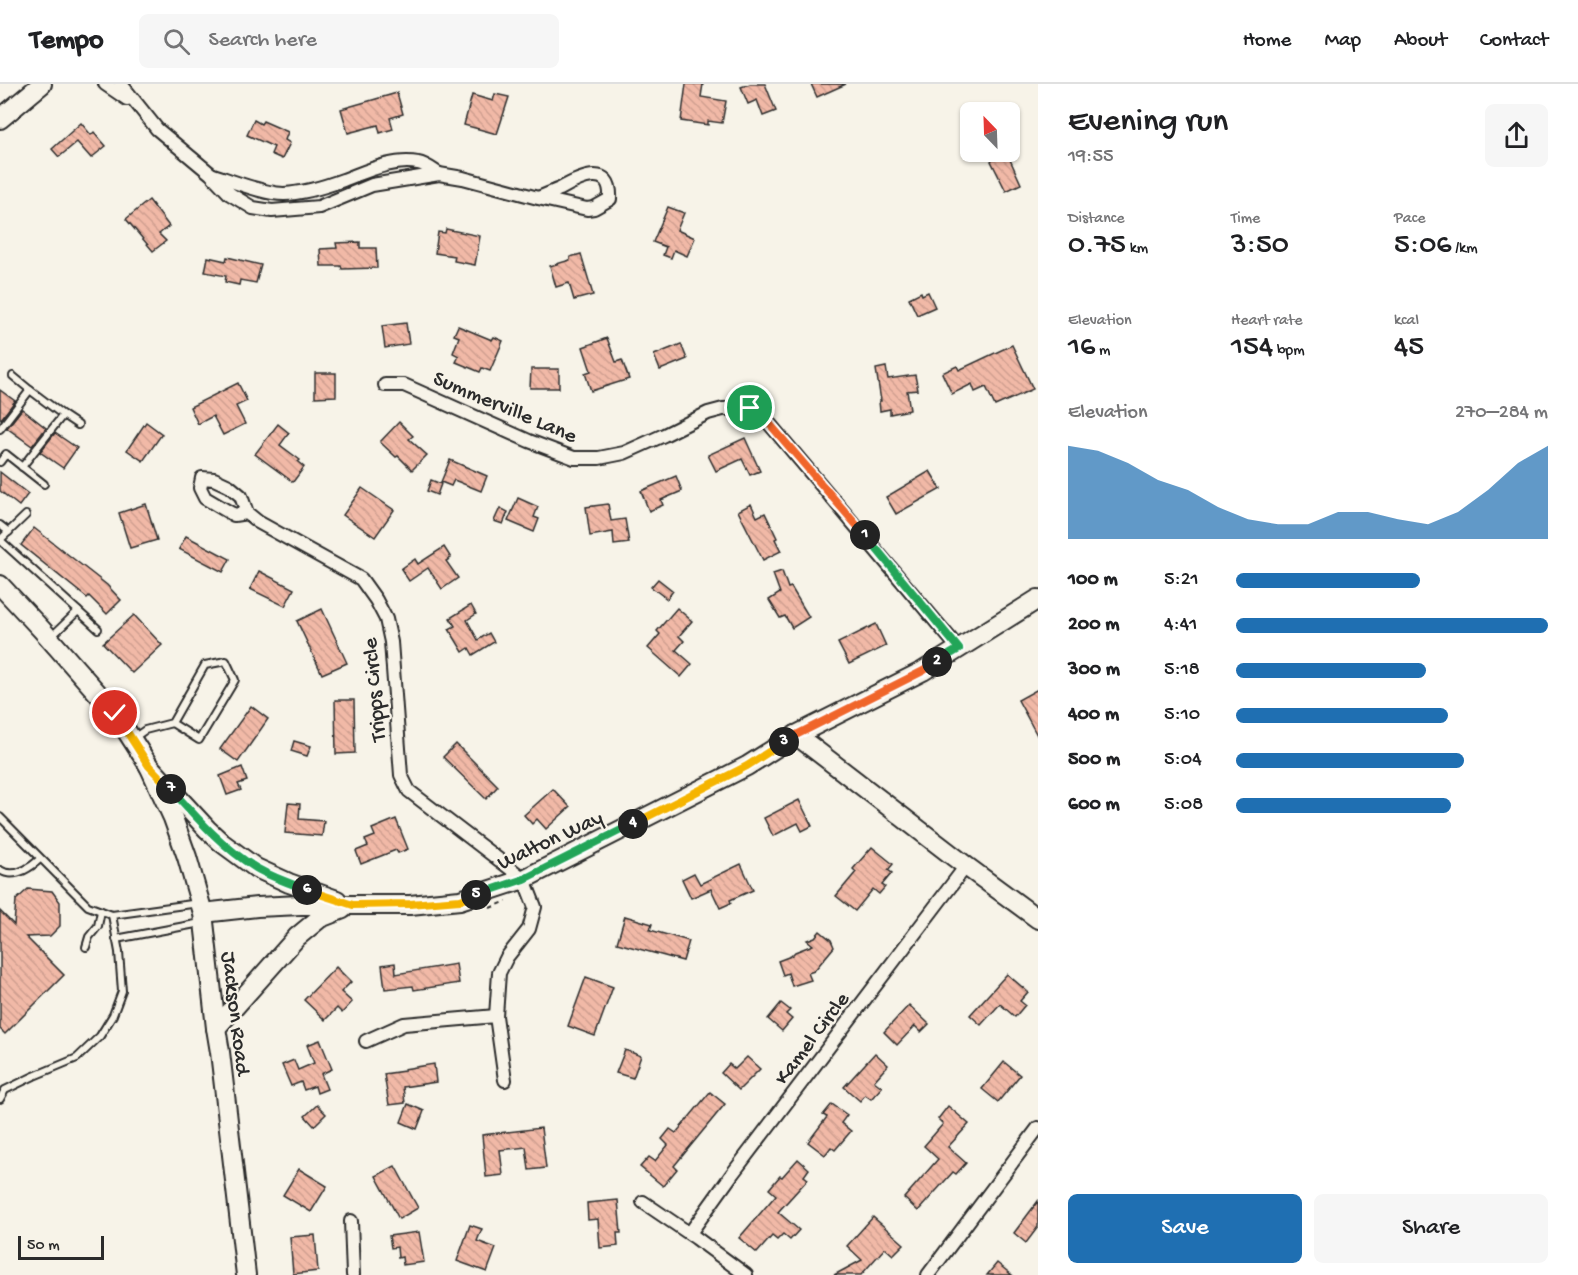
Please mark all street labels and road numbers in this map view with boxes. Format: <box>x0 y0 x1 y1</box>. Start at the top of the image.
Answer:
street label: Summerville Lane <box>429 367 581 451</box>
street label: Tripps Circle <box>358 636 394 745</box>
street label: Walton Way <box>494 806 608 877</box>
street label: Jackson Road <box>214 950 255 1079</box>
street label: Kamel Circle <box>770 987 857 1091</box>

